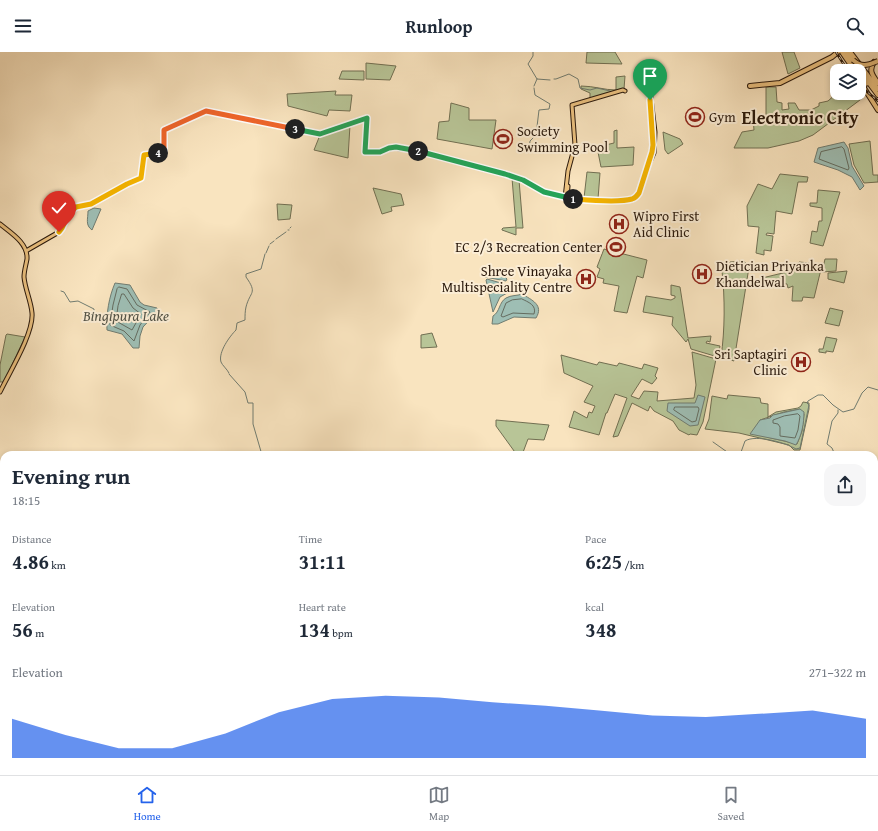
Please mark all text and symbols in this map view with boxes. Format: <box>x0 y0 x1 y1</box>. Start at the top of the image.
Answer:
text: Runloop <box>405 13 473 40</box>
icon: menu <box>12 15 34 37</box>
icon: search <box>844 15 866 37</box>
pin <box>633 59 667 100</box>
map controls <box>830 64 866 100</box>
button: layers <box>830 64 866 100</box>
icon: arrive <box>639 65 661 87</box>
district label: Electronic City <box>741 104 859 131</box>
sports icon: Gym <box>684 106 706 128</box>
place label: Gym <box>709 107 736 127</box>
pin: 3 <box>285 119 305 139</box>
text: 3 <box>292 121 298 137</box>
place label: Society Swimming Pool <box>517 121 608 157</box>
sports icon: Society Swimming Pool <box>492 128 514 150</box>
pin: 2 <box>408 141 428 161</box>
pin: 4 <box>148 143 168 163</box>
text: 2 <box>415 143 421 159</box>
text: 4 <box>155 145 161 161</box>
pin: 1 <box>563 189 583 209</box>
pin <box>42 191 76 232</box>
text: 1 <box>570 191 576 207</box>
icon: check <box>48 197 70 219</box>
place label: Wipro First Aid Clinic <box>633 206 699 242</box>
hospital icon: Wipro First Aid Clinic <box>608 213 630 235</box>
sports icon: EC 2/3 Recreation Center <box>605 236 627 258</box>
place label: EC 2/3 Recreation Center <box>455 237 602 257</box>
place label: Dietician Priyanka Khandelwal <box>716 256 824 292</box>
place label: Shree Vinayaka Multispeciality Centre <box>442 261 572 297</box>
hospital icon: Dietician Priyanka Khandelwal <box>691 263 713 285</box>
hospital icon: Shree Vinayaka Multispeciality Centre <box>575 268 597 290</box>
water label: Bingipura Lake <box>82 305 169 326</box>
place label: Sri Saptagiri Clinic <box>714 344 787 380</box>
hospital icon: Sri Saptagiri Clinic <box>790 351 812 373</box>
text: Evening run <box>12 460 130 492</box>
button: share <box>824 464 866 506</box>
text: 18:15 <box>12 491 40 510</box>
text: Distance <box>12 531 51 547</box>
text: Time <box>299 531 322 547</box>
text: Pace <box>585 531 606 547</box>
text: 4.86 <box>12 547 49 576</box>
text: 31:11 <box>299 547 346 576</box>
text: 6:25 <box>585 547 622 576</box>
text: km <box>49 557 66 573</box>
text: /km <box>622 557 644 573</box>
text: Elevation <box>12 599 55 615</box>
text: Heart rate <box>299 599 346 615</box>
text: kcal <box>585 599 604 615</box>
text: 56 <box>12 615 33 644</box>
text: 134 <box>299 615 330 644</box>
text: 348 <box>585 615 616 644</box>
text: m <box>33 625 44 641</box>
text: bpm <box>330 625 353 641</box>
text: Elevation <box>12 663 63 682</box>
text: 271–322 m <box>809 663 866 682</box>
tab: Home <box>134 784 161 824</box>
tab: Map <box>428 784 450 824</box>
tab: Saved <box>718 784 744 824</box>

